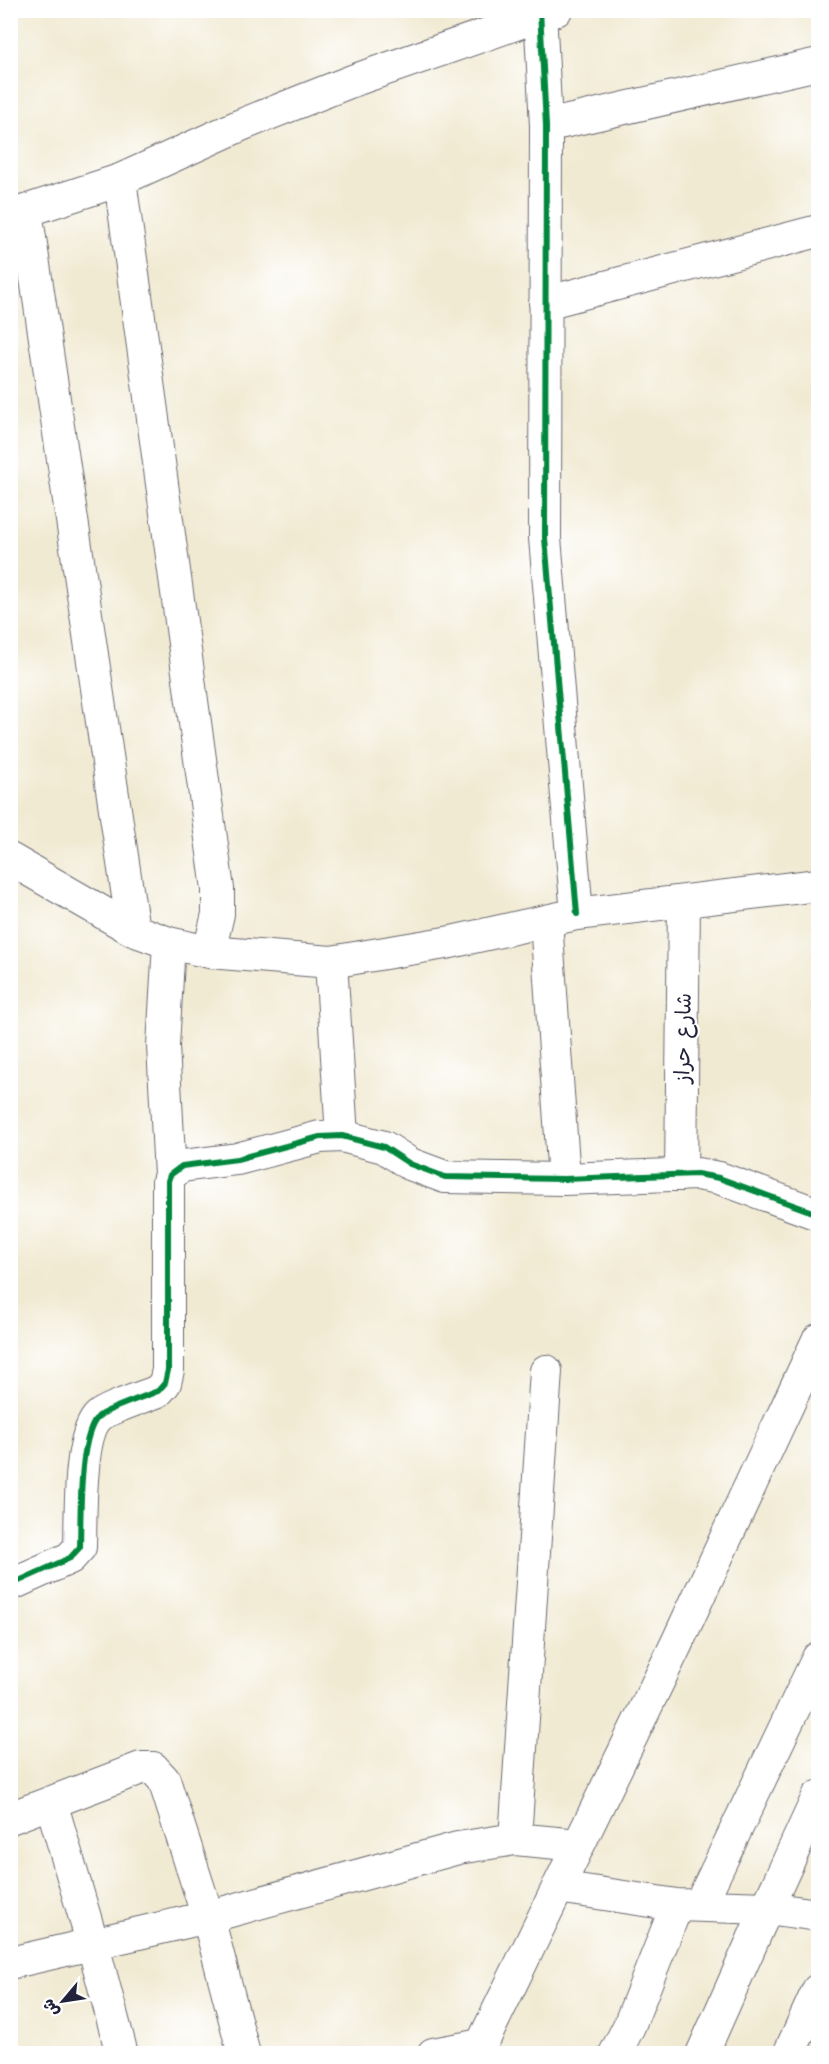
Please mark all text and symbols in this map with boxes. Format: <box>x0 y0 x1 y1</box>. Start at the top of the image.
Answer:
street label: شارع حراز <box>667 993 702 1085</box>
north arrow <box>33 1971 93 2031</box>
text: ش <box>36 1994 66 2021</box>

